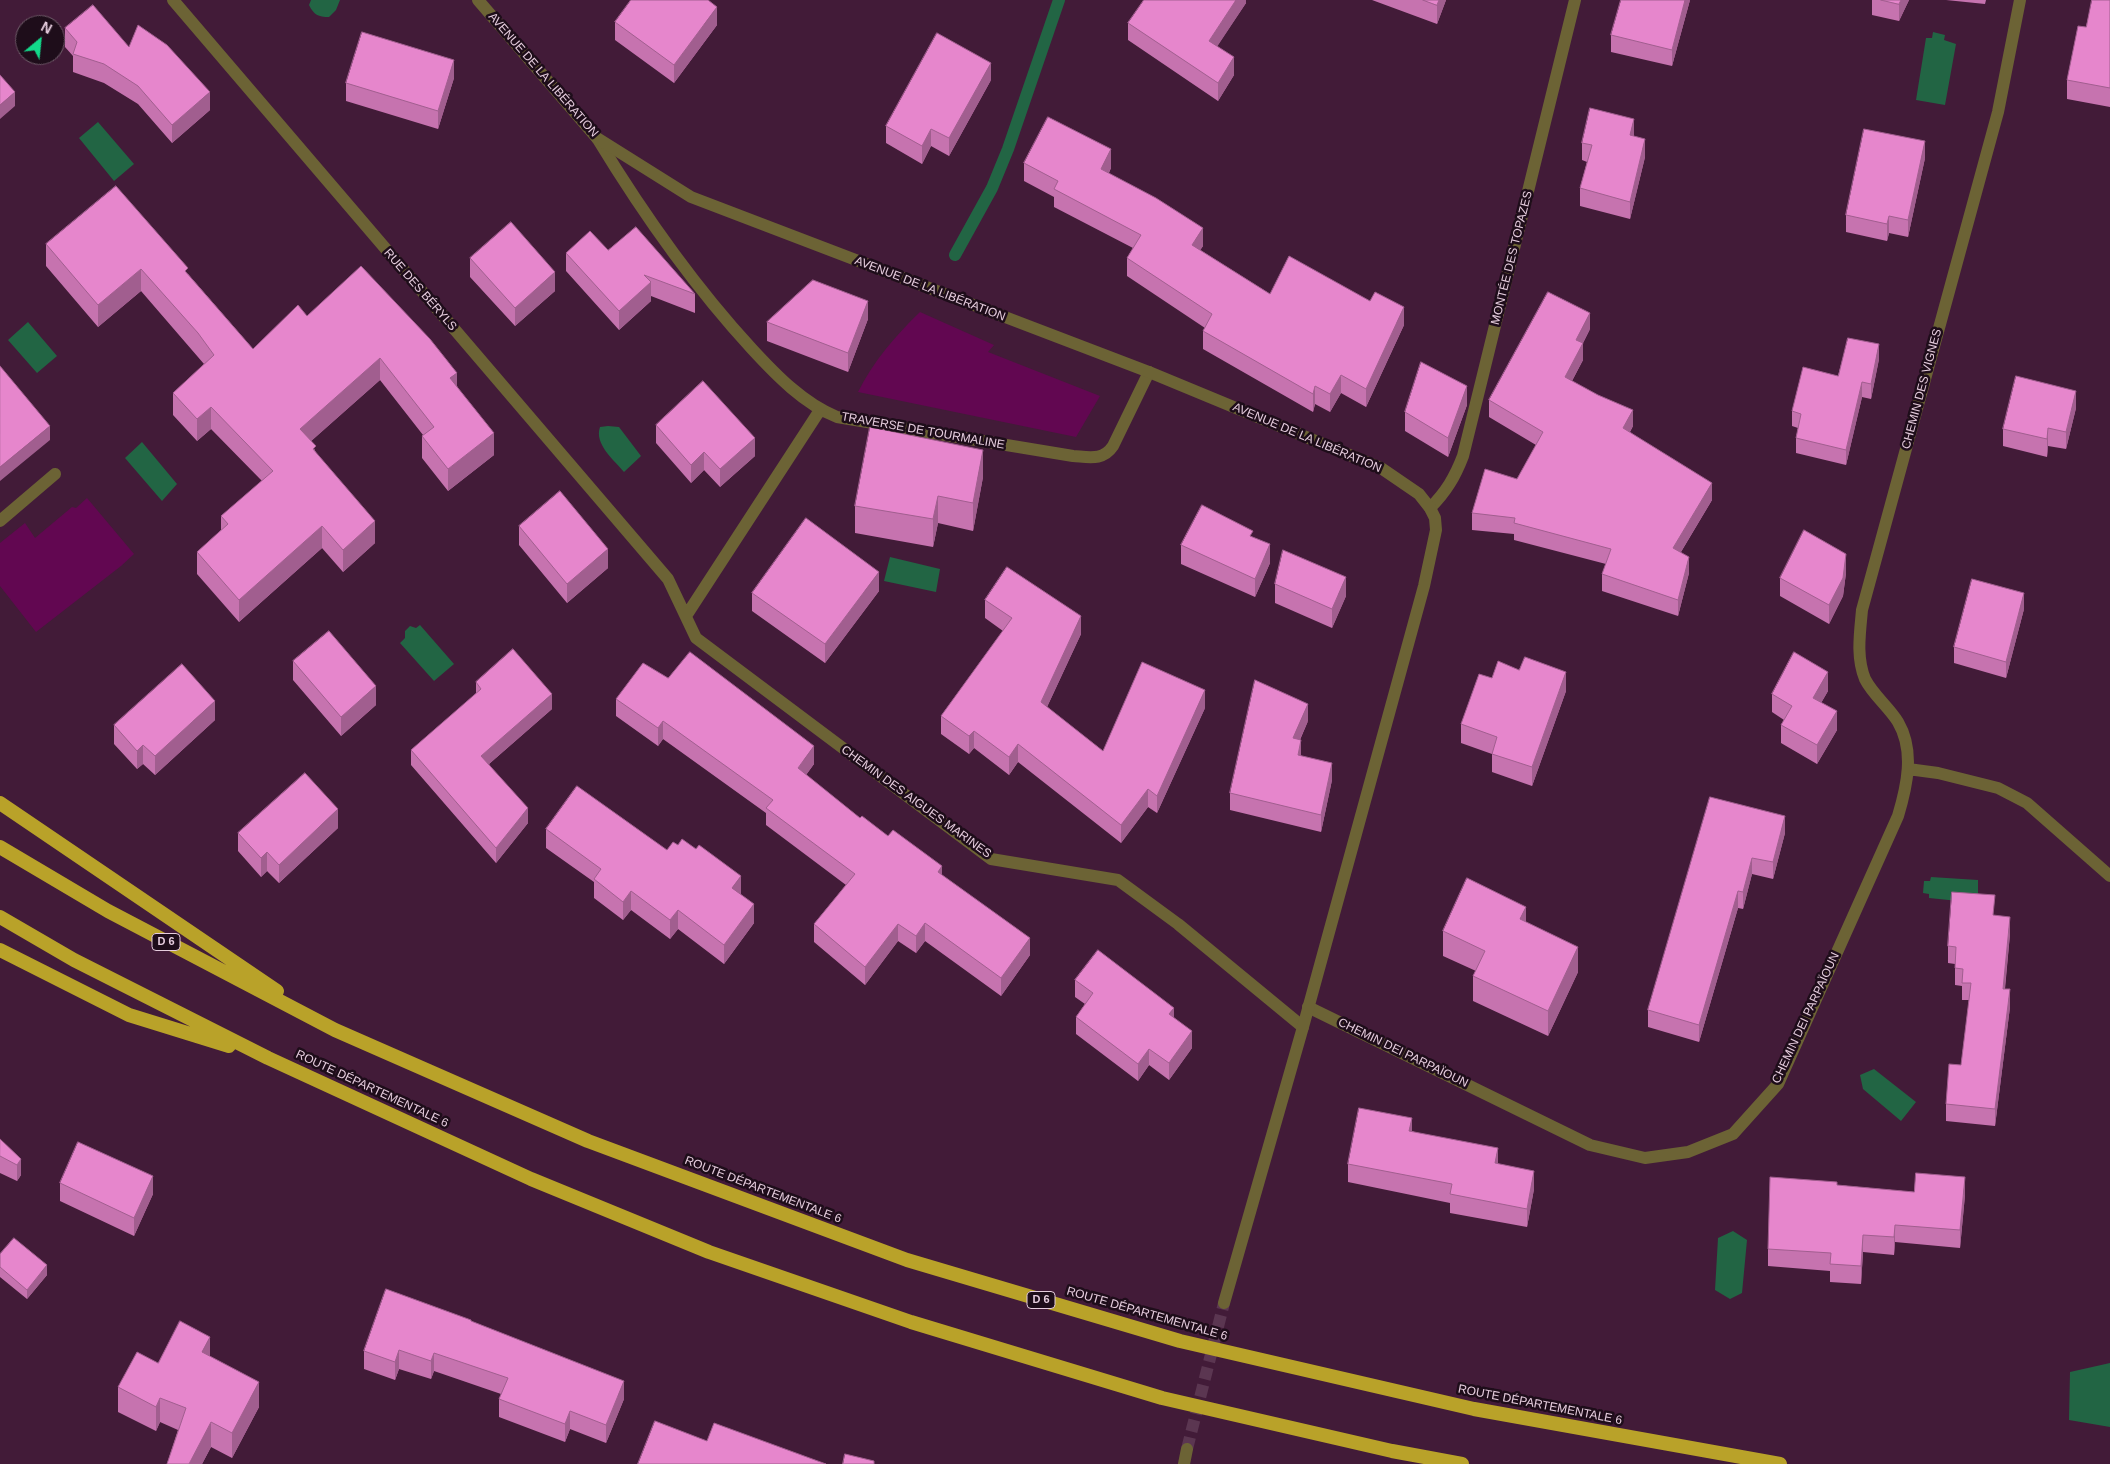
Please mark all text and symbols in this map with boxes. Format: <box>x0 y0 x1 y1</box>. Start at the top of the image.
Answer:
street label: AVENUE DE LA LIBÉRATION <box>485 10 601 140</box>
north arrow <box>15 15 65 65</box>
text: N <box>38 18 55 37</box>
street label: MONTÉE DES TOPAZES <box>1488 190 1536 326</box>
street label: RUE DES BÉRYLS <box>381 246 459 334</box>
street label: AVENUE DE LA LIBÉRATION <box>853 254 1007 324</box>
street label: CHEMIN DES VIGNES <box>1899 327 1945 451</box>
street label: AVENUE DE LA LIBÉRATION <box>1230 400 1384 476</box>
street label: TRAVERSE DE TOURMALINE <box>840 410 1006 452</box>
street label: CHEMIN DES AIGUES MARINES <box>838 743 994 861</box>
road number: D 6 <box>152 934 180 950</box>
street label: CHEMIN DEI PARPAÏOUN <box>1769 950 1843 1086</box>
street label: CHEMIN DEI PARPAÏOUN <box>1336 1015 1470 1091</box>
street label: ROUTE DÉPARTEMENTALE 6 <box>293 1047 451 1131</box>
street label: ROUTE DÉPARTEMENTALE 6 <box>683 1153 843 1227</box>
street label: ROUTE DÉPARTEMENTALE 6 <box>1065 1284 1229 1344</box>
road number: D 6 <box>1027 1292 1055 1308</box>
street label: ROUTE DÉPARTEMENTALE 6 <box>1457 1382 1623 1428</box>

